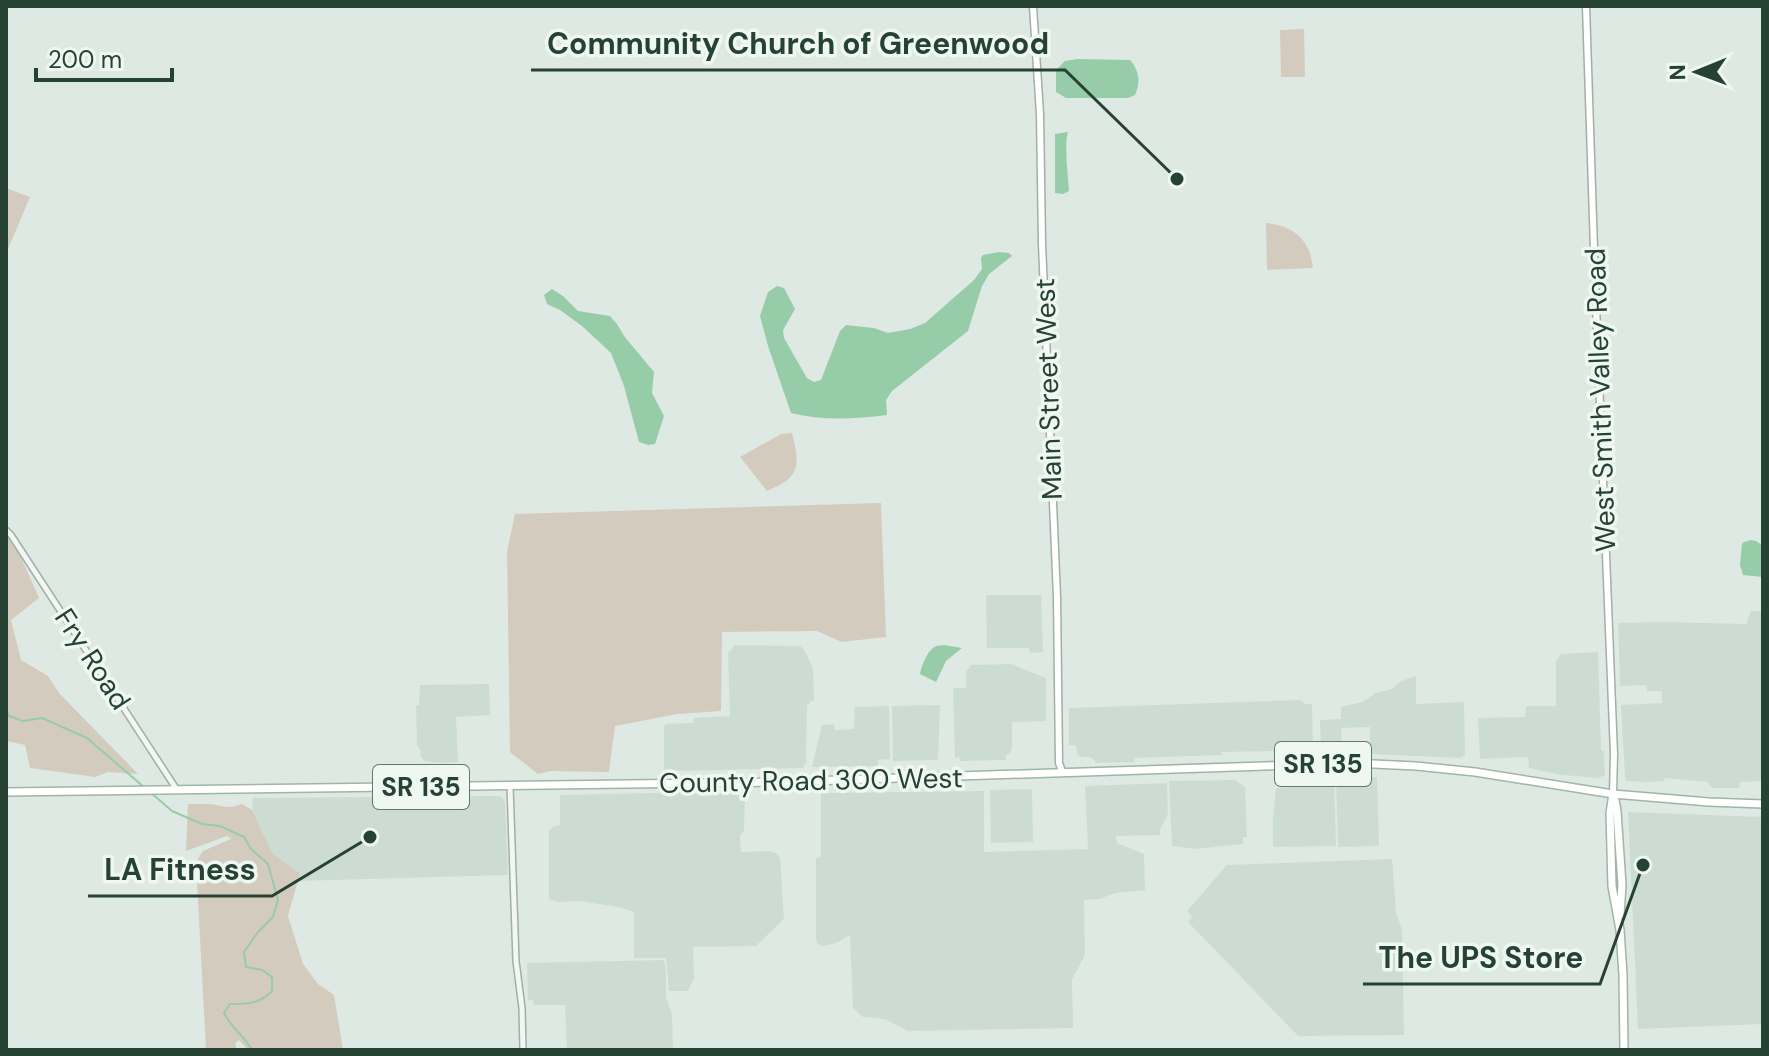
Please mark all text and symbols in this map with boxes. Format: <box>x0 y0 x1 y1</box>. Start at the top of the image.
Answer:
callout: Community Church of Greenwood <box>531 16 1065 70</box>
text: Community Church of Greenwood <box>547 24 1049 63</box>
scale bar <box>36 32 172 82</box>
north arrow <box>1657 32 1737 112</box>
text: 200 m <box>48 44 122 75</box>
text: N <box>1663 64 1692 81</box>
street label: West Smith Valley Road <box>1577 247 1624 553</box>
street label: Main Street West <box>1026 277 1071 500</box>
street label: Fry Road <box>46 602 139 717</box>
road number: SR 135 <box>1275 742 1371 786</box>
street label: County Road 300 West <box>659 759 963 802</box>
road number: SR 135 <box>373 765 469 809</box>
callout: LA Fitness <box>88 842 272 896</box>
text: LA Fitness <box>104 850 256 889</box>
callout: The UPS Store <box>1363 930 1600 984</box>
text: The UPS Store <box>1379 938 1583 977</box>

